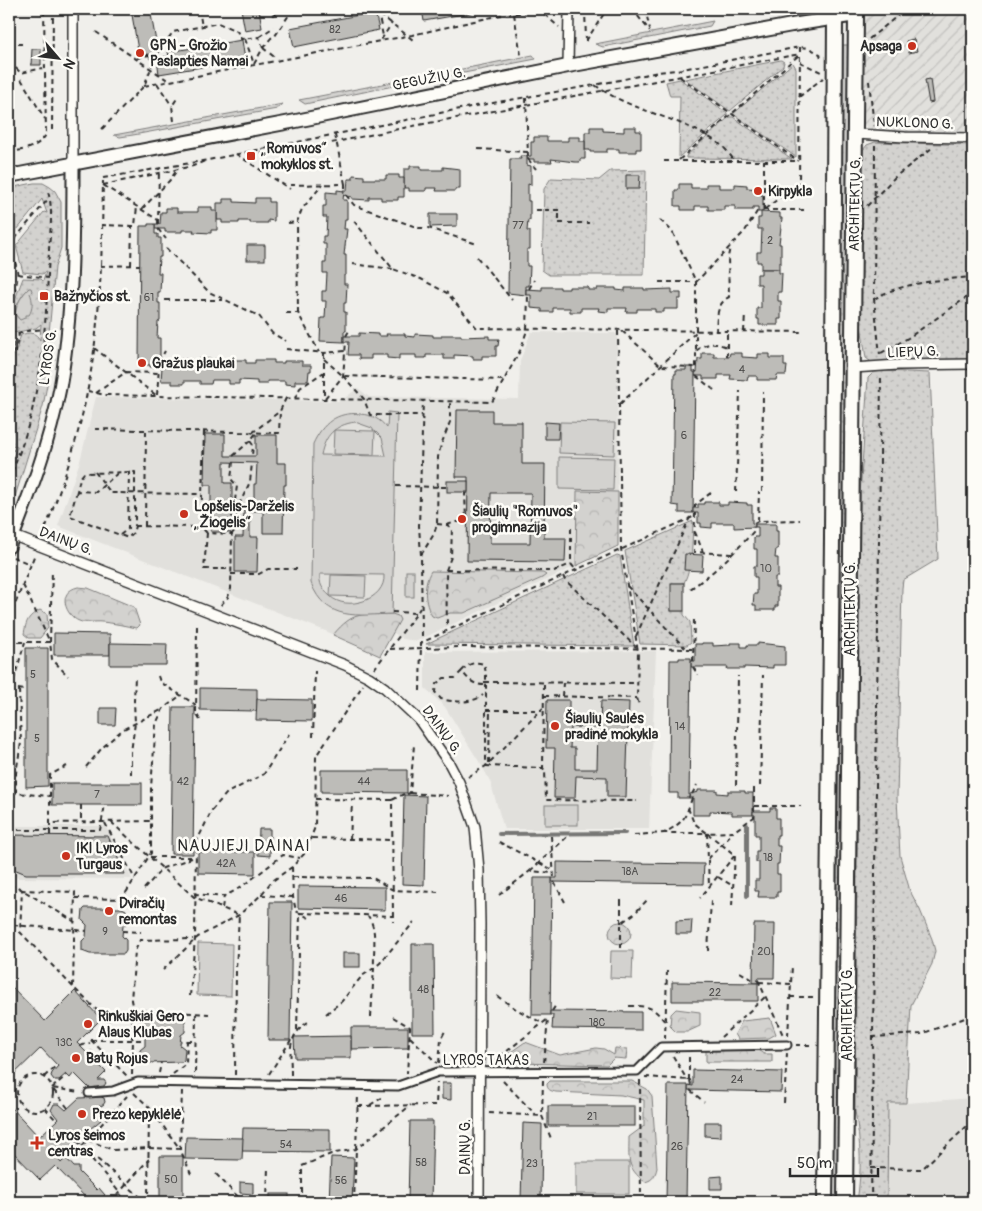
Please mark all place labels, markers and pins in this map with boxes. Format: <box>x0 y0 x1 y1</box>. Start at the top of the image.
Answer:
place label: GPN - Grožio Paslapties Namai <box>150 37 249 70</box>
place label: Apsaga <box>860 38 902 55</box>
marker: Apsaga <box>906 40 918 52</box>
marker: GPN - Grožio Paslapties Namai <box>134 47 146 59</box>
place label: „Romuvos“ mokyklos st. <box>261 140 334 173</box>
marker: „Romuvos“ mokyklos st. <box>245 150 257 162</box>
place label: Kirpykla <box>768 183 813 200</box>
marker: Kirpykla <box>752 185 764 197</box>
place label: Bažnyčios st. <box>54 288 131 305</box>
marker: Bažnyčios st. <box>38 290 50 302</box>
place label: Gražus plaukai <box>152 355 235 372</box>
marker: Gražus plaukai <box>136 357 148 369</box>
place label: Lopšelis-Darželis „Žiogelis“ <box>194 498 295 531</box>
place label: Šiaulių "Romuvos" progimnazija <box>472 502 578 536</box>
marker: Lopšelis-Darželis „Žiogelis“ <box>178 508 190 520</box>
marker: Šiaulių "Romuvos" progimnazija <box>456 513 468 525</box>
place label: Šiaulių Saulės pradinė mokykla <box>565 709 659 743</box>
marker: Šiaulių Saulės pradinė mokykla <box>549 720 561 732</box>
place label: IKI Lyros Turgaus <box>75 840 128 873</box>
marker: IKI Lyros Turgaus <box>60 850 72 862</box>
place label: Dviračių remontas <box>119 895 177 928</box>
marker: Dviračių remontas <box>103 905 115 917</box>
place label: Rinkuškiai Gero Alaus Klubas <box>98 1008 185 1041</box>
marker: Rinkuškiai Gero Alaus Klubas <box>82 1018 94 1030</box>
place label: Batų Rojus <box>86 1050 149 1067</box>
marker: Batų Rojus <box>70 1052 82 1064</box>
place label: Prezo kepyklėlė <box>92 1106 182 1123</box>
marker: Prezo kepyklėlė <box>76 1108 88 1120</box>
place label: Lyros šeimos centras <box>47 1127 126 1160</box>
marker: Lyros šeimos centras <box>30 1136 44 1150</box>

